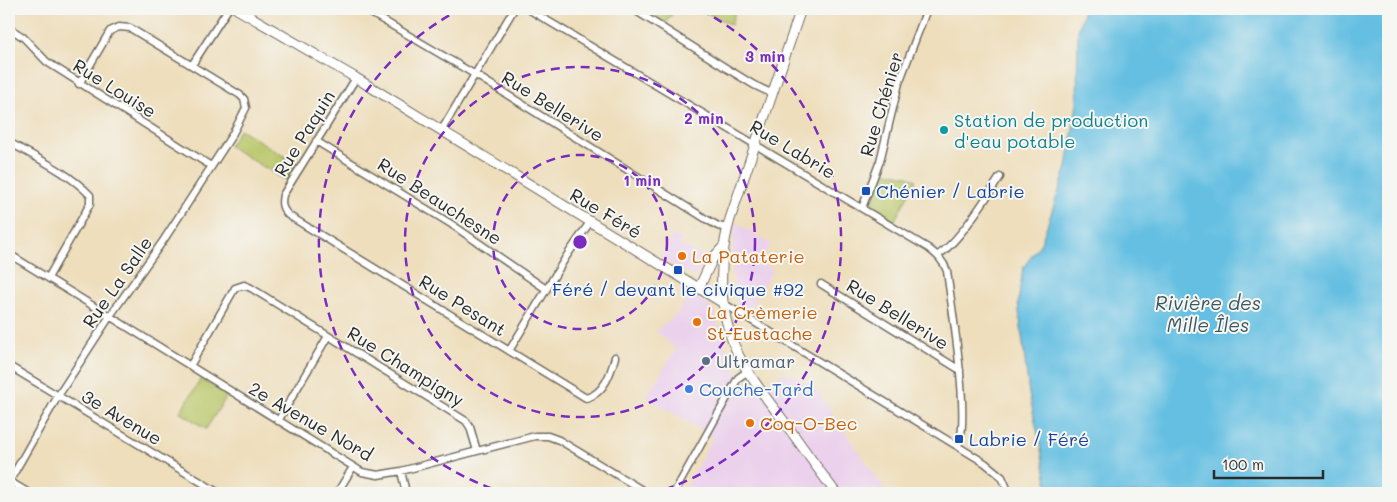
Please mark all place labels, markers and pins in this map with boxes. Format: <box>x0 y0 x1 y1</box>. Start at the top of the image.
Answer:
place label: Station de production d'eau potable <box>954 108 1148 153</box>
marker: Station de production d'eau potable <box>938 124 950 136</box>
place label: Chénier / Labrie <box>876 179 1025 203</box>
marker: Chénier / Labrie <box>860 185 872 197</box>
centre of rings <box>571 233 589 251</box>
place label: La Pataterie <box>692 244 805 268</box>
marker: La Pataterie <box>676 250 688 262</box>
marker: Féré / devant le civique #92 <box>672 264 684 276</box>
place label: Féré / devant le civique #92 <box>552 277 804 301</box>
place label: La Crèmerie St-Eustache <box>707 300 818 345</box>
marker: La Crèmerie St-Eustache <box>691 316 703 328</box>
place label: Ultramar <box>716 349 795 373</box>
marker: Ultramar <box>700 355 712 367</box>
place label: Couche-Tard <box>699 377 814 401</box>
marker: Couche-Tard <box>683 383 695 395</box>
place label: Coq-O-Bec <box>760 411 857 435</box>
marker: Coq-O-Bec <box>744 417 756 429</box>
place label: Labrie / Féré <box>969 427 1089 451</box>
marker: Labrie / Féré <box>953 433 965 445</box>

